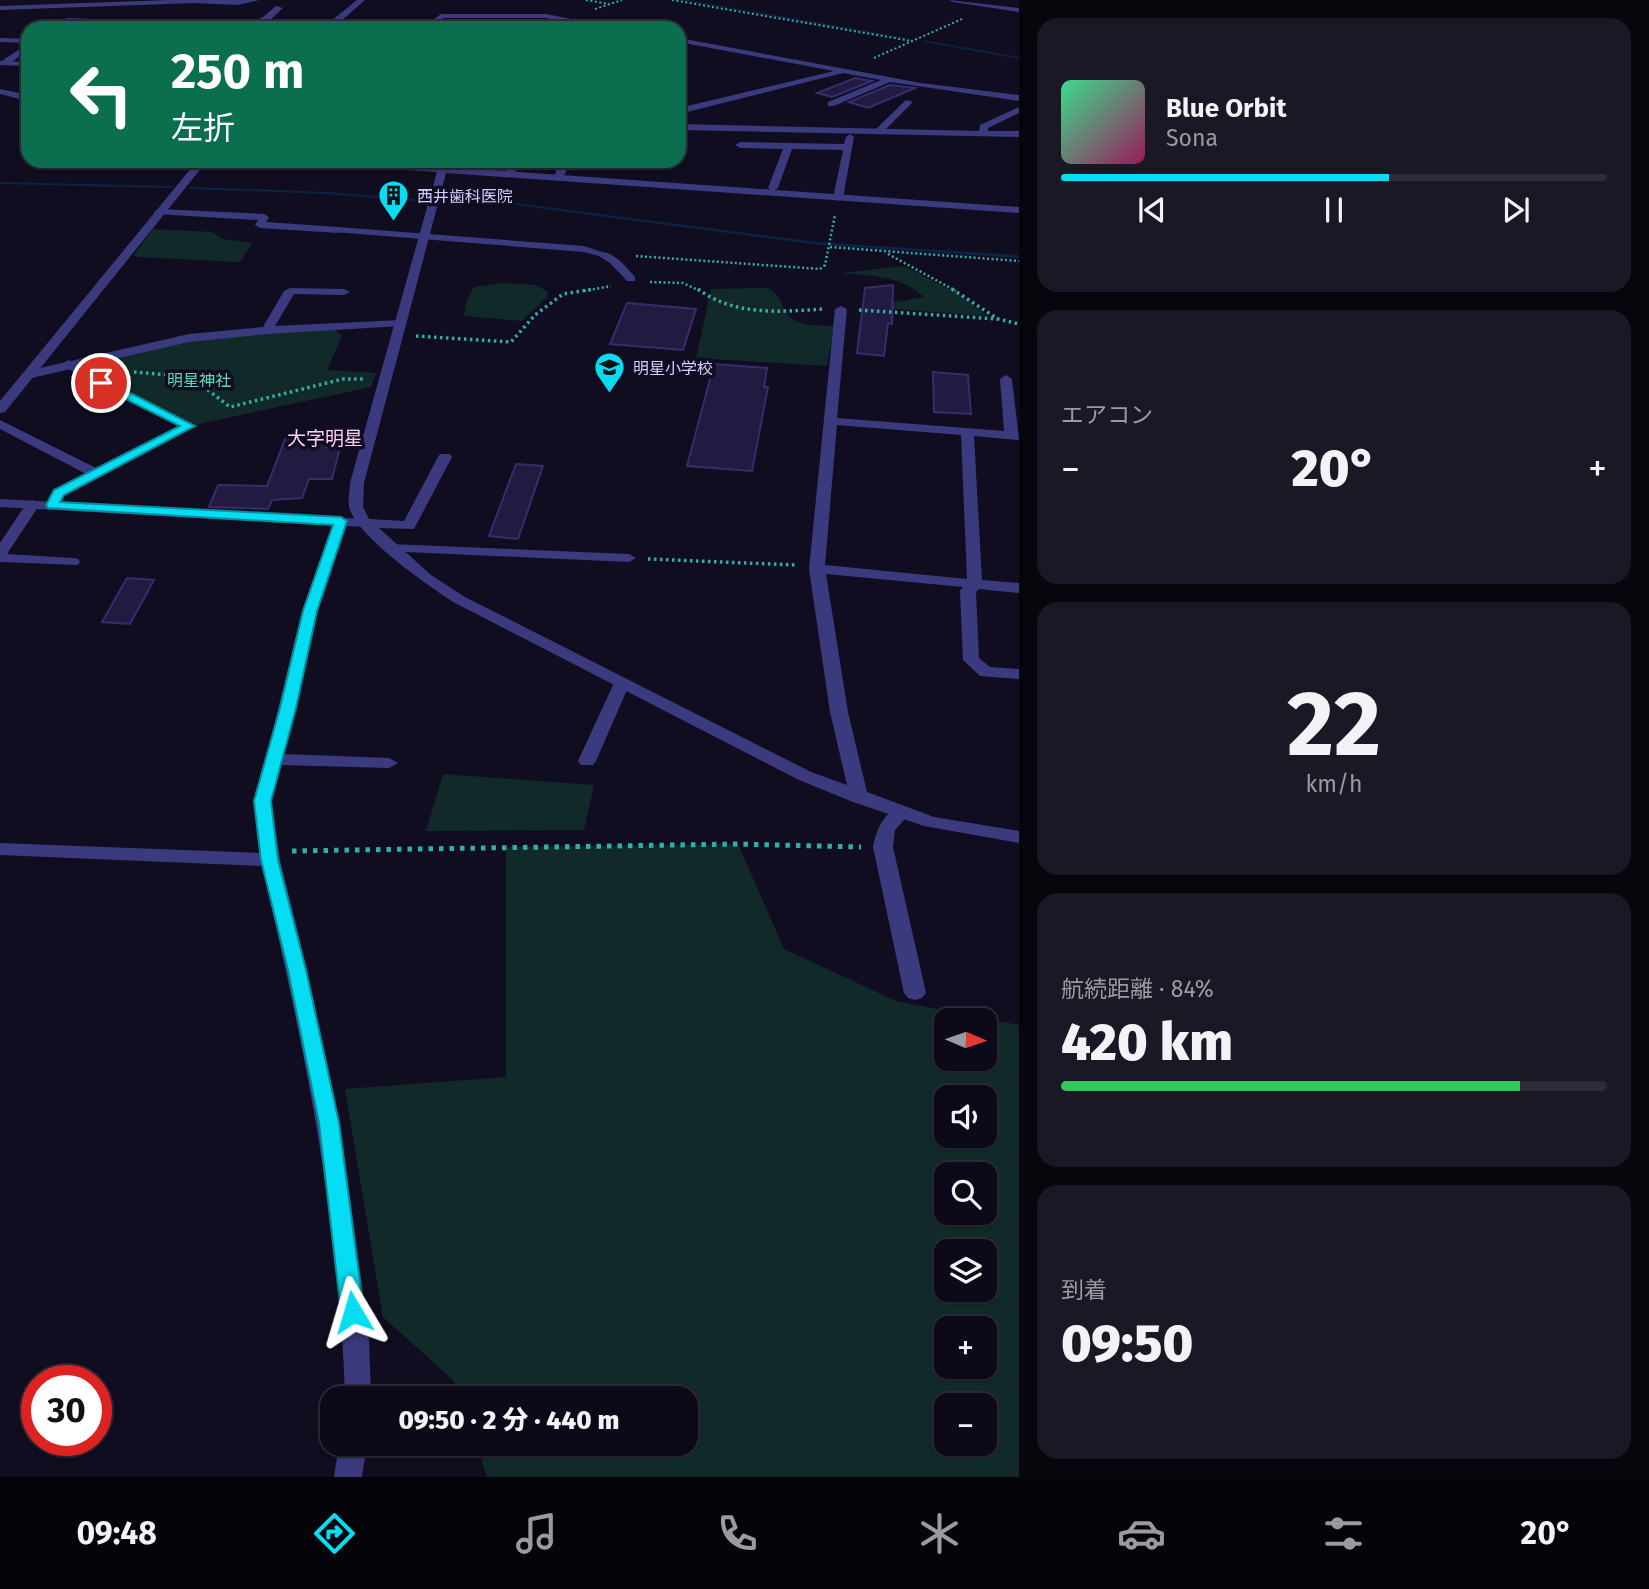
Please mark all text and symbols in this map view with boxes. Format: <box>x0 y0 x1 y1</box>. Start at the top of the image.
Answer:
text: 250 m <box>171 42 304 101</box>
icon: left <box>56 49 147 140</box>
text: Blue Orbit <box>1166 93 1286 124</box>
text: 左折 <box>171 109 235 147</box>
text: Sona <box>1166 124 1218 152</box>
building icon: 西井歯科医院 <box>377 179 411 223</box>
place label: 西井歯科医院 <box>417 187 513 206</box>
icon: previous <box>1133 191 1171 229</box>
icon: pause <box>1315 191 1353 229</box>
icon: next <box>1497 191 1535 229</box>
school or university icon: 明星小学校 <box>593 351 627 395</box>
pin <box>71 353 131 413</box>
place label: 明星小学校 <box>633 359 713 378</box>
icon: arrive <box>82 364 120 402</box>
park label: 明星神社 <box>167 371 231 390</box>
text: エアコン <box>1061 401 1153 429</box>
district label: 大字明星 <box>287 427 363 450</box>
text: 20° <box>1291 437 1377 500</box>
text: − <box>1061 446 1080 492</box>
text: + <box>1588 446 1607 492</box>
text: 22 <box>1287 670 1381 779</box>
text: km/h <box>1306 770 1362 798</box>
text: 航続距離 · 84% <box>1061 975 1214 1003</box>
north arrow <box>934 1008 998 1071</box>
map controls <box>934 1008 997 1456</box>
text: 420 km <box>1061 1011 1233 1074</box>
button: sound <box>934 1085 997 1148</box>
button: search <box>934 1162 997 1225</box>
button: layers <box>934 1239 997 1302</box>
position arrow <box>316 1275 390 1349</box>
text: 到着 <box>1061 1276 1107 1304</box>
text: 09:50 <box>1061 1312 1193 1375</box>
button: + <box>934 1316 997 1379</box>
speed limit sign: 30 <box>21 1365 112 1456</box>
button: − <box>934 1393 997 1456</box>
text: 09:50 · 2 分 · 440 m <box>398 1405 620 1436</box>
icon: directions <box>310 1509 359 1558</box>
icon: music <box>512 1509 561 1558</box>
icon: phone <box>713 1509 762 1558</box>
icon: climate <box>915 1509 964 1558</box>
icon: car <box>1117 1509 1166 1558</box>
icon: filters <box>1319 1509 1368 1558</box>
text: 09:48 <box>76 1514 157 1552</box>
text: 20° <box>1521 1514 1573 1552</box>

